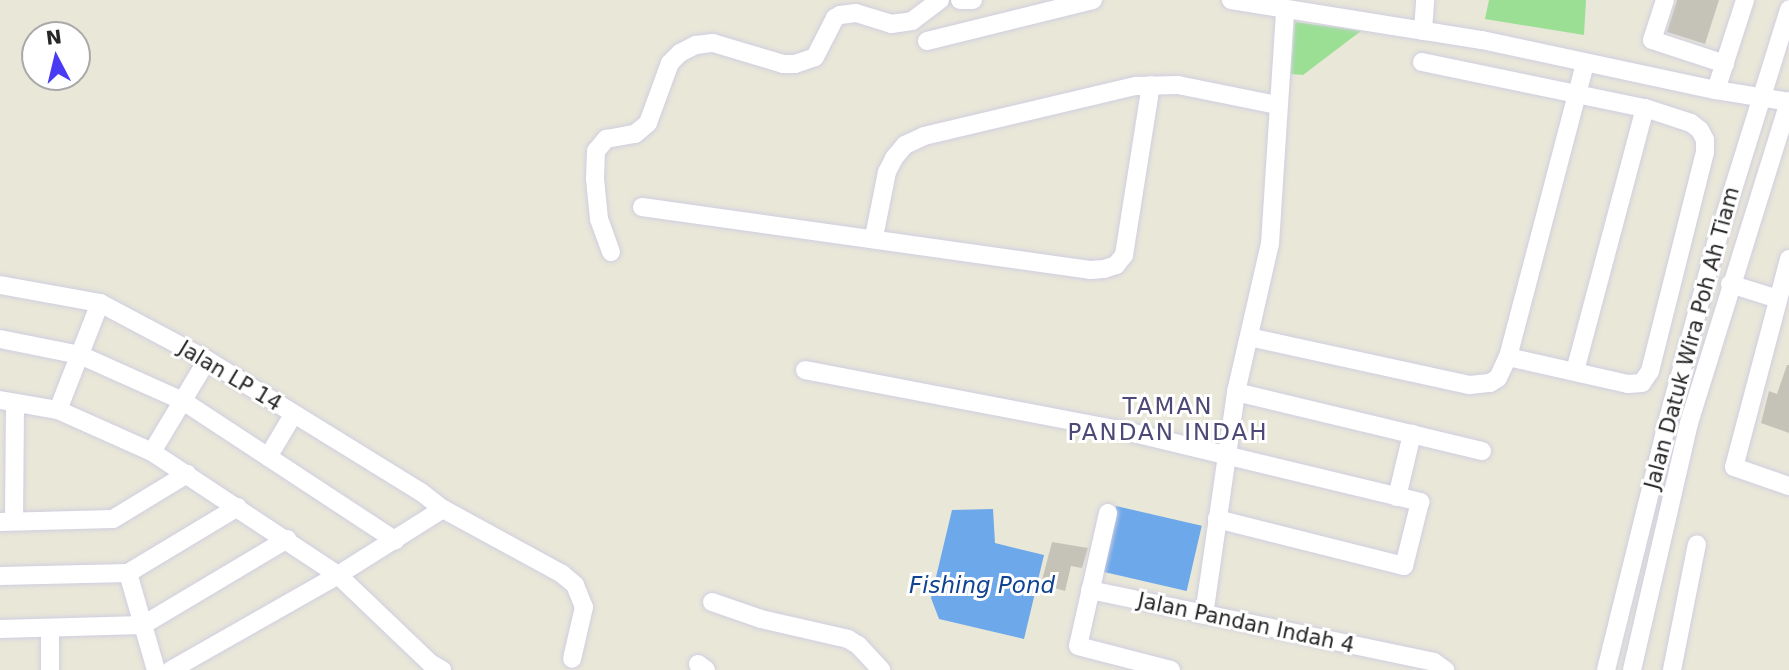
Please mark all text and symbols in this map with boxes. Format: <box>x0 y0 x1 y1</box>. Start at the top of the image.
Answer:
north arrow <box>21 21 91 91</box>
text: N <box>44 25 63 49</box>
street label: Jalan Datuk Wira Poh Ah Tiam <box>1639 184 1745 492</box>
street label: Jalan LP 14 <box>174 335 286 417</box>
district label: TAMAN PANDAN INDAH <box>1069 392 1267 446</box>
water label: Fishing Pond <box>909 571 1055 599</box>
street label: Jalan Pandan Indah 4 <box>1135 588 1357 658</box>

